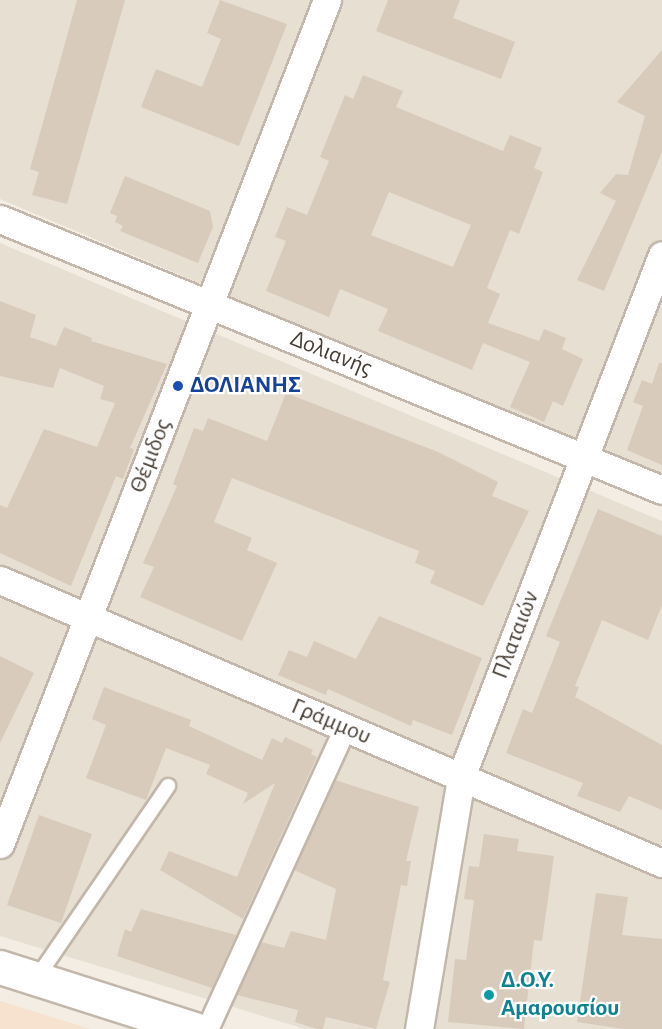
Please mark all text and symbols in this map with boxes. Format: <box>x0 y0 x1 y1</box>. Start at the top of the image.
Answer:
street label: Δολιανής <box>286 325 376 383</box>
place label: ΔΟΛΙΑΝΗΣ <box>190 372 301 400</box>
marker: ΔΟΛΙΑΝΗΣ <box>171 379 185 393</box>
street label: Θέμιδος <box>124 415 178 497</box>
street label: Πλαταιών <box>486 587 546 683</box>
street label: Γράμμου <box>287 692 375 752</box>
place label: Δ.Ο.Υ. Αμαρουσίου <box>501 967 619 1023</box>
marker: Δ.Ο.Υ. Αμαρουσίου <box>482 988 496 1002</box>

